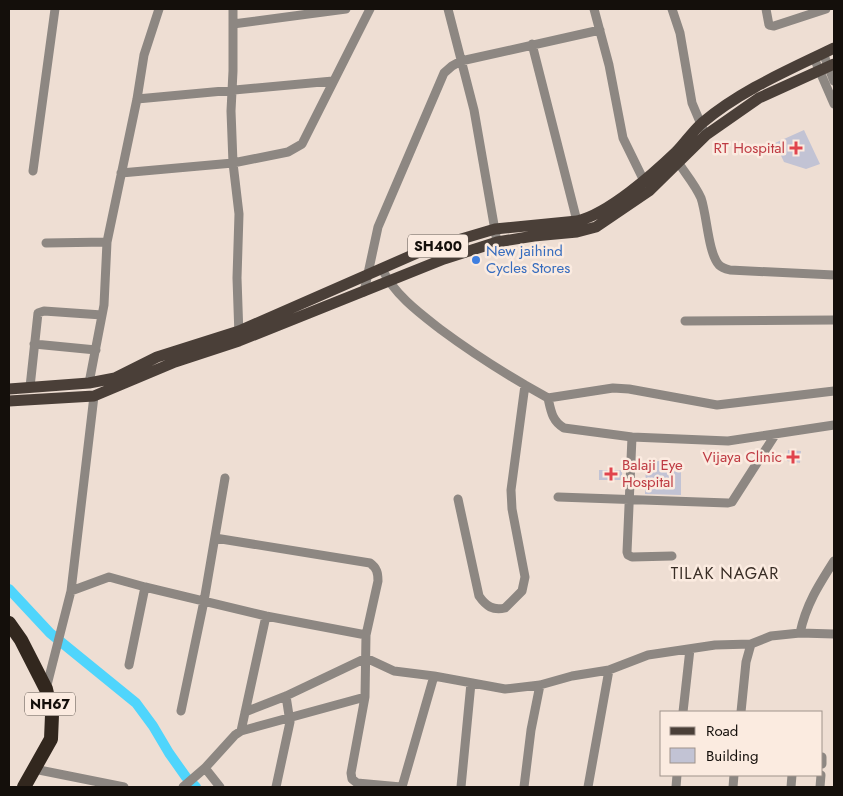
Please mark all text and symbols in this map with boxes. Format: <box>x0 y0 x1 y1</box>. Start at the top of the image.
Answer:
place label: RT Hospital <box>713 137 785 159</box>
marker: RT Hospital <box>789 141 803 155</box>
road number: SH400 <box>408 235 468 258</box>
place label: New jaihind Cycles Stores <box>486 240 570 279</box>
marker: New jaihind Cycles Stores <box>470 254 482 266</box>
place label: Vijaya Clinic <box>702 446 782 468</box>
marker: Vijaya Clinic <box>786 450 800 464</box>
place label: Balaji Eye Hospital <box>622 454 683 493</box>
marker: Balaji Eye Hospital <box>604 467 618 481</box>
district label: TILAK NAGAR <box>671 562 779 585</box>
road number: NH67 <box>25 692 75 716</box>
legend <box>660 711 823 776</box>
text: Road <box>706 720 738 742</box>
text: Building <box>706 745 758 767</box>

